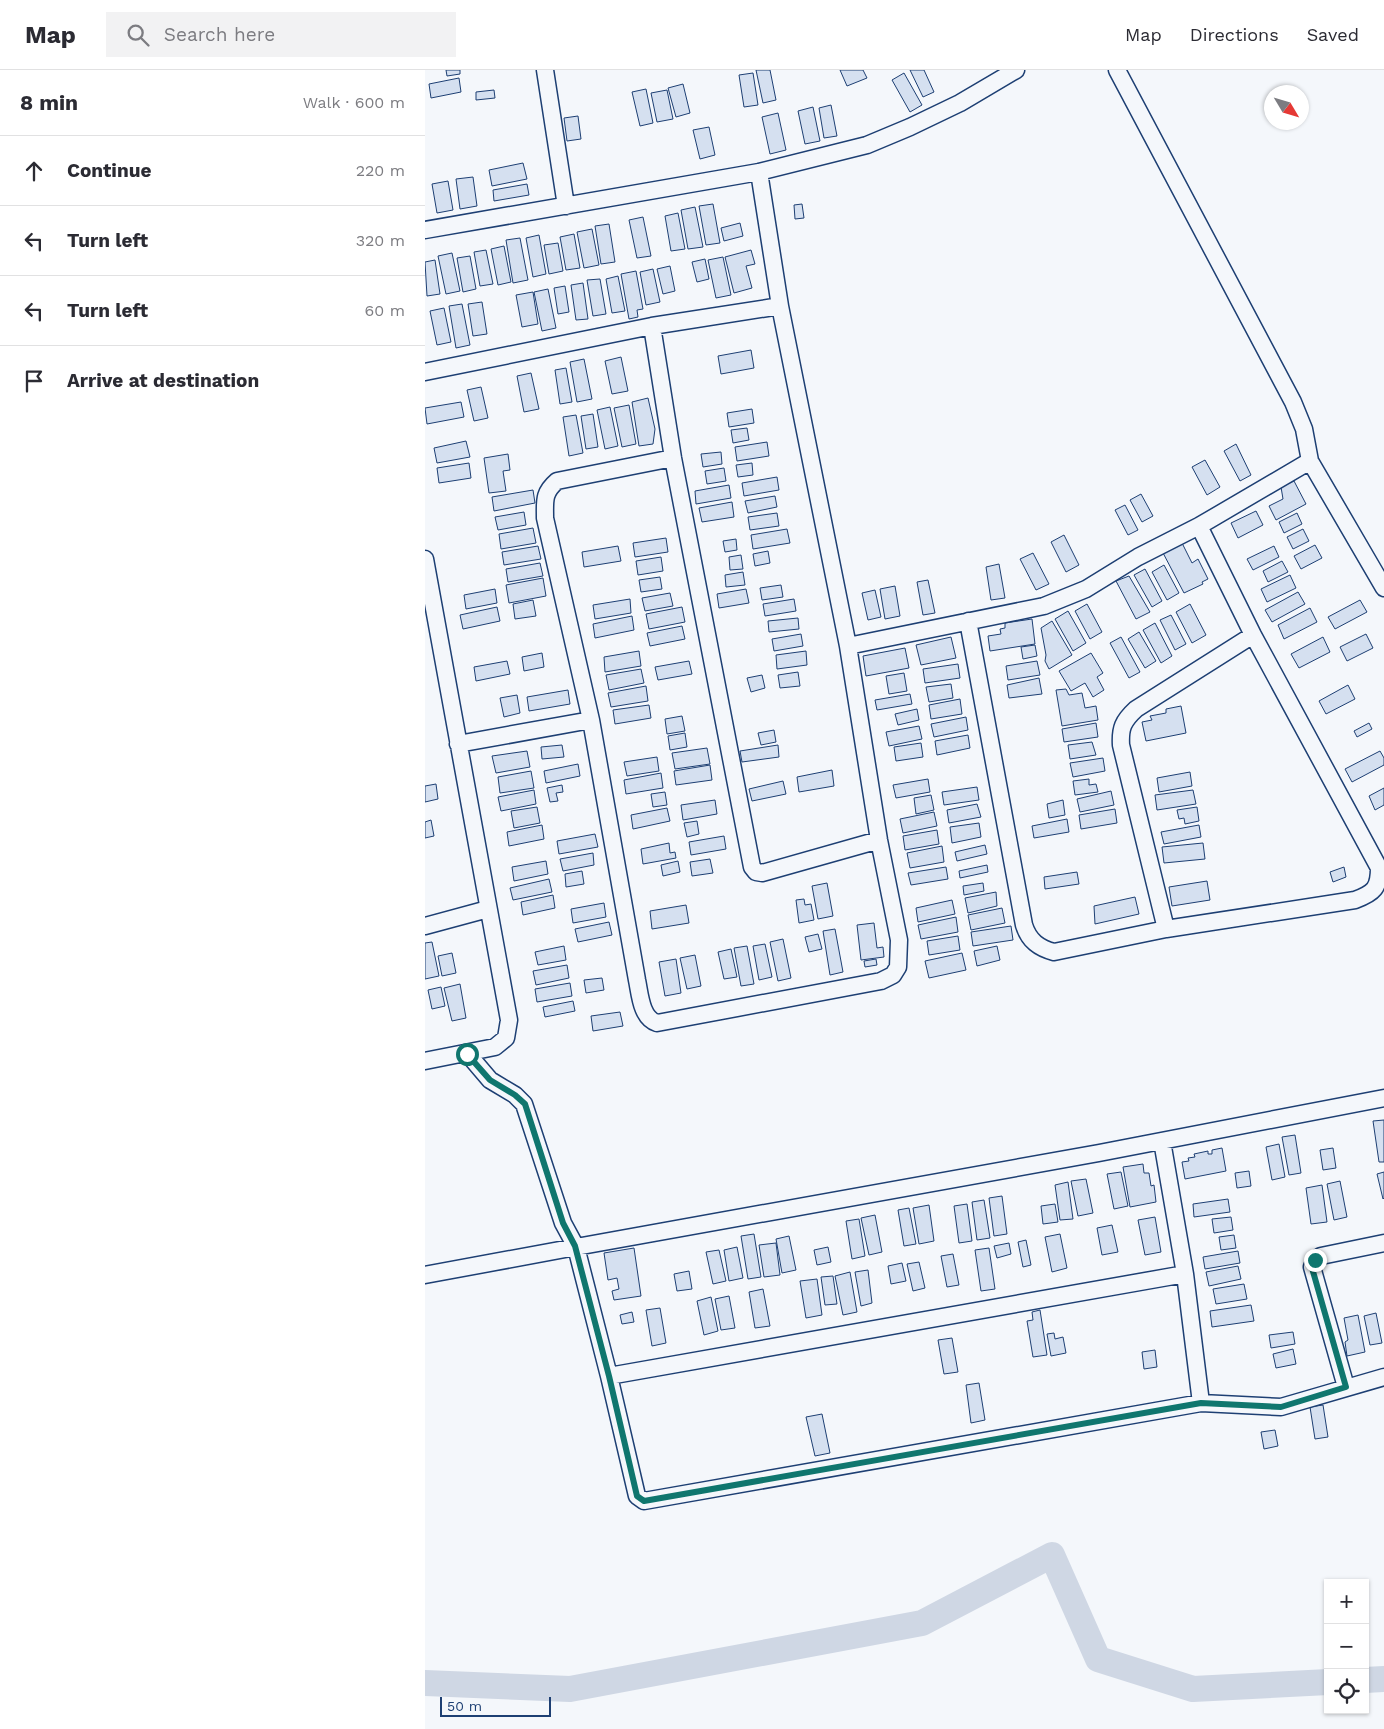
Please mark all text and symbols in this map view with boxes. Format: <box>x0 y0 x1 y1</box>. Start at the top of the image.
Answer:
search box <box>106 12 456 57</box>
text: Map <box>25 21 76 49</box>
icon: search <box>124 21 152 49</box>
text: Search here <box>164 23 275 46</box>
text: Map <box>1125 24 1162 45</box>
text: Directions <box>1190 24 1279 45</box>
text: Saved <box>1307 24 1359 45</box>
north arrow <box>1264 85 1309 130</box>
text: 8 min <box>20 90 78 115</box>
text: Walk · 600 m <box>303 93 405 112</box>
icon: ahead <box>20 157 48 185</box>
text: Continue <box>67 159 151 182</box>
text: 220 m <box>356 161 405 180</box>
icon: left <box>20 227 48 255</box>
text: Turn left <box>67 229 148 252</box>
text: 320 m <box>356 231 405 250</box>
icon: left <box>20 297 48 325</box>
text: Turn left <box>67 299 148 322</box>
text: 60 m <box>365 301 405 320</box>
icon: arrive <box>20 367 48 395</box>
text: Arrive at destination <box>67 369 259 392</box>
route start <box>456 1043 479 1066</box>
route end <box>1304 1249 1327 1272</box>
map controls <box>1324 1579 1369 1714</box>
button: + <box>1324 1579 1369 1624</box>
button: − <box>1324 1624 1369 1669</box>
button: locate <box>1324 1669 1369 1714</box>
scale bar <box>440 1694 551 1717</box>
text: 50 m <box>447 1698 482 1714</box>

